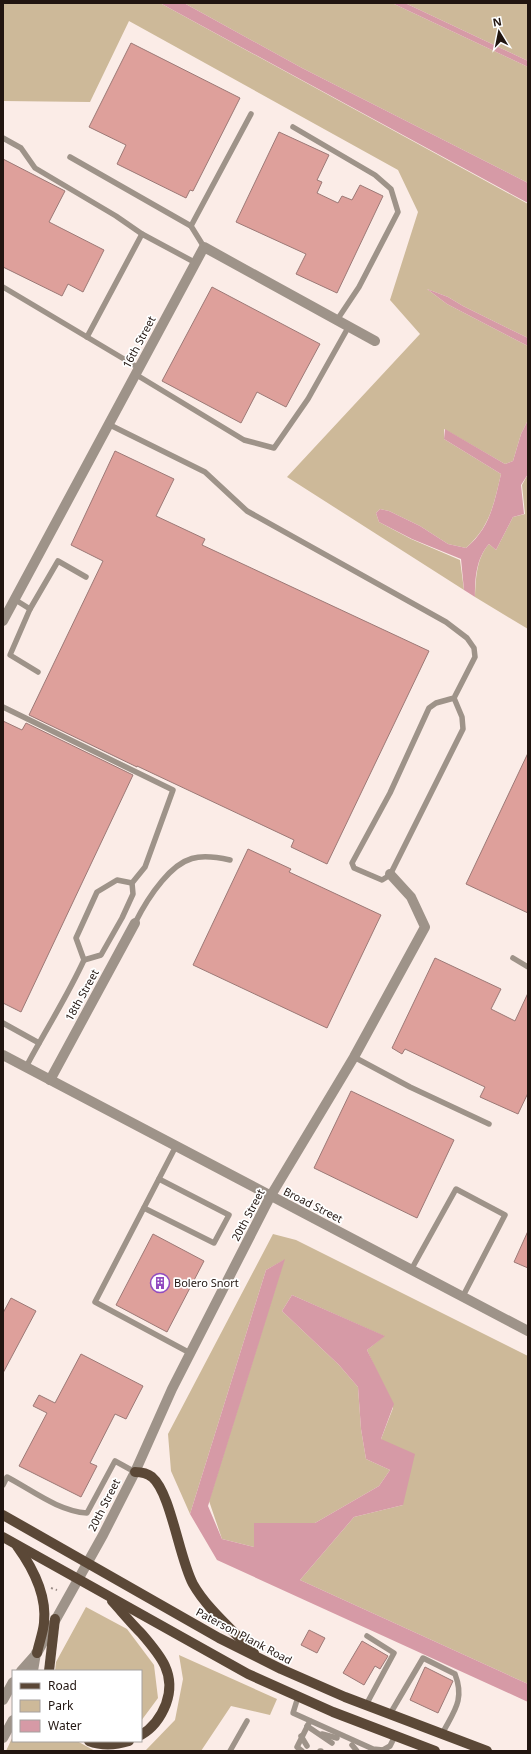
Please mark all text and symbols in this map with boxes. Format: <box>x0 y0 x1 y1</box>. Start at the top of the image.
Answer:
north arrow <box>479 12 519 52</box>
text: N <box>491 13 503 30</box>
street label: 16th Street <box>119 313 159 370</box>
street label: 18th Street <box>61 966 102 1023</box>
street label: Broad Street <box>281 1183 345 1226</box>
street label: 20th Street <box>228 1186 268 1243</box>
building icon: Bolero Snort <box>149 1272 171 1294</box>
place label: Bolero Snort <box>174 1275 239 1290</box>
street label: 20th Street <box>84 1476 123 1534</box>
street label: Paterson Plank Road <box>194 1604 295 1667</box>
legend <box>12 1670 142 1742</box>
text: Road <box>48 1677 77 1694</box>
text: Park <box>48 1697 74 1714</box>
text: Water <box>48 1717 82 1734</box>

